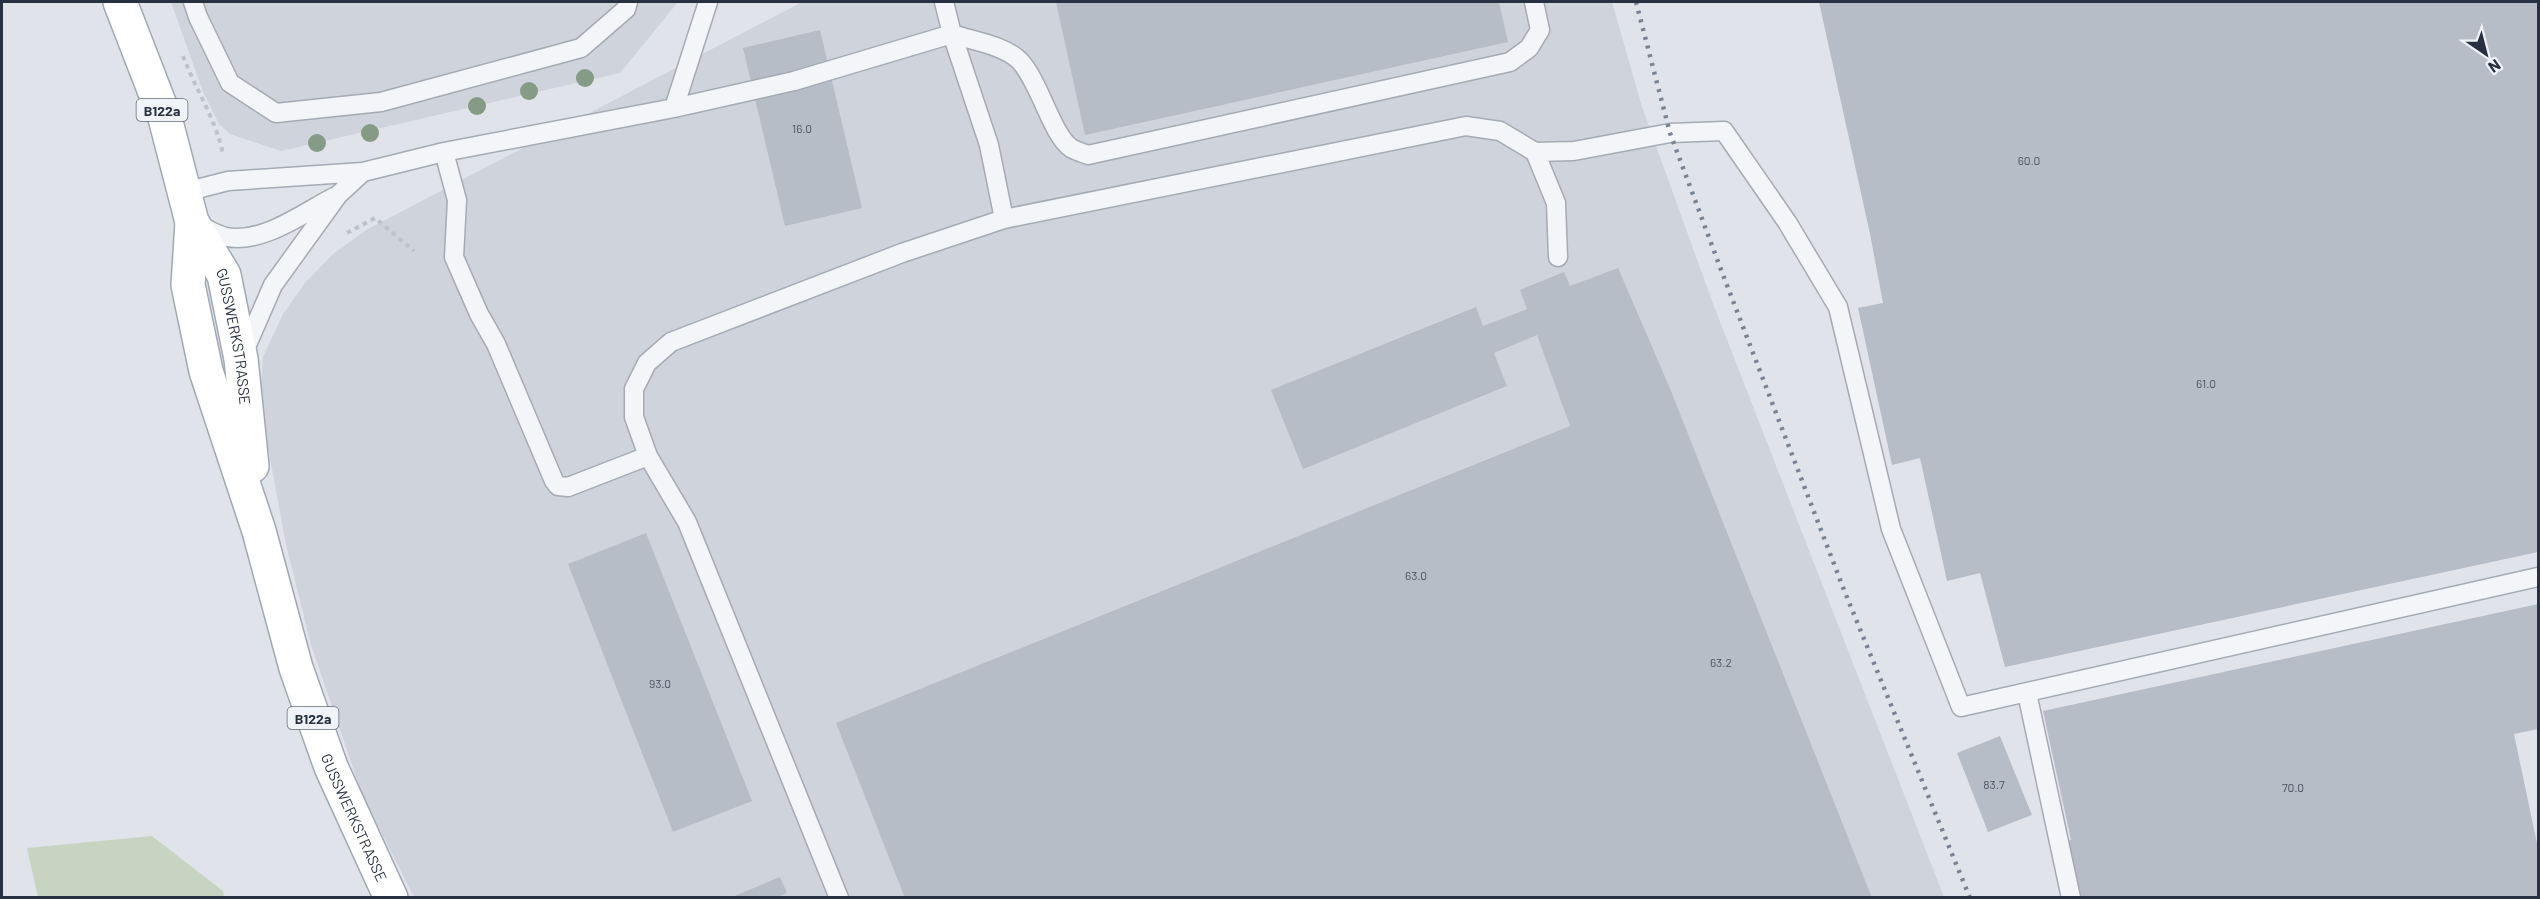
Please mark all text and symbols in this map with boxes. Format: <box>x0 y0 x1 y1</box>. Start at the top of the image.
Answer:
north arrow <box>2456 24 2516 84</box>
text: N <box>2485 56 2505 78</box>
road number: B122a <box>136 99 188 121</box>
house number: 16.0 <box>792 121 812 135</box>
house number: 60.0 <box>2018 153 2040 167</box>
street label: GUSSWERKSTRASSE <box>213 264 255 405</box>
house number: 61.0 <box>2196 376 2216 390</box>
house number: 63.0 <box>1405 568 1427 582</box>
house number: 63.2 <box>1710 655 1732 669</box>
house number: 93.0 <box>649 676 671 690</box>
road number: B122a <box>288 707 338 729</box>
street label: GUSSWERKSTRASSE <box>318 751 391 884</box>
house number: 83.7 <box>1983 777 2005 791</box>
house number: 70.0 <box>2282 780 2304 794</box>

